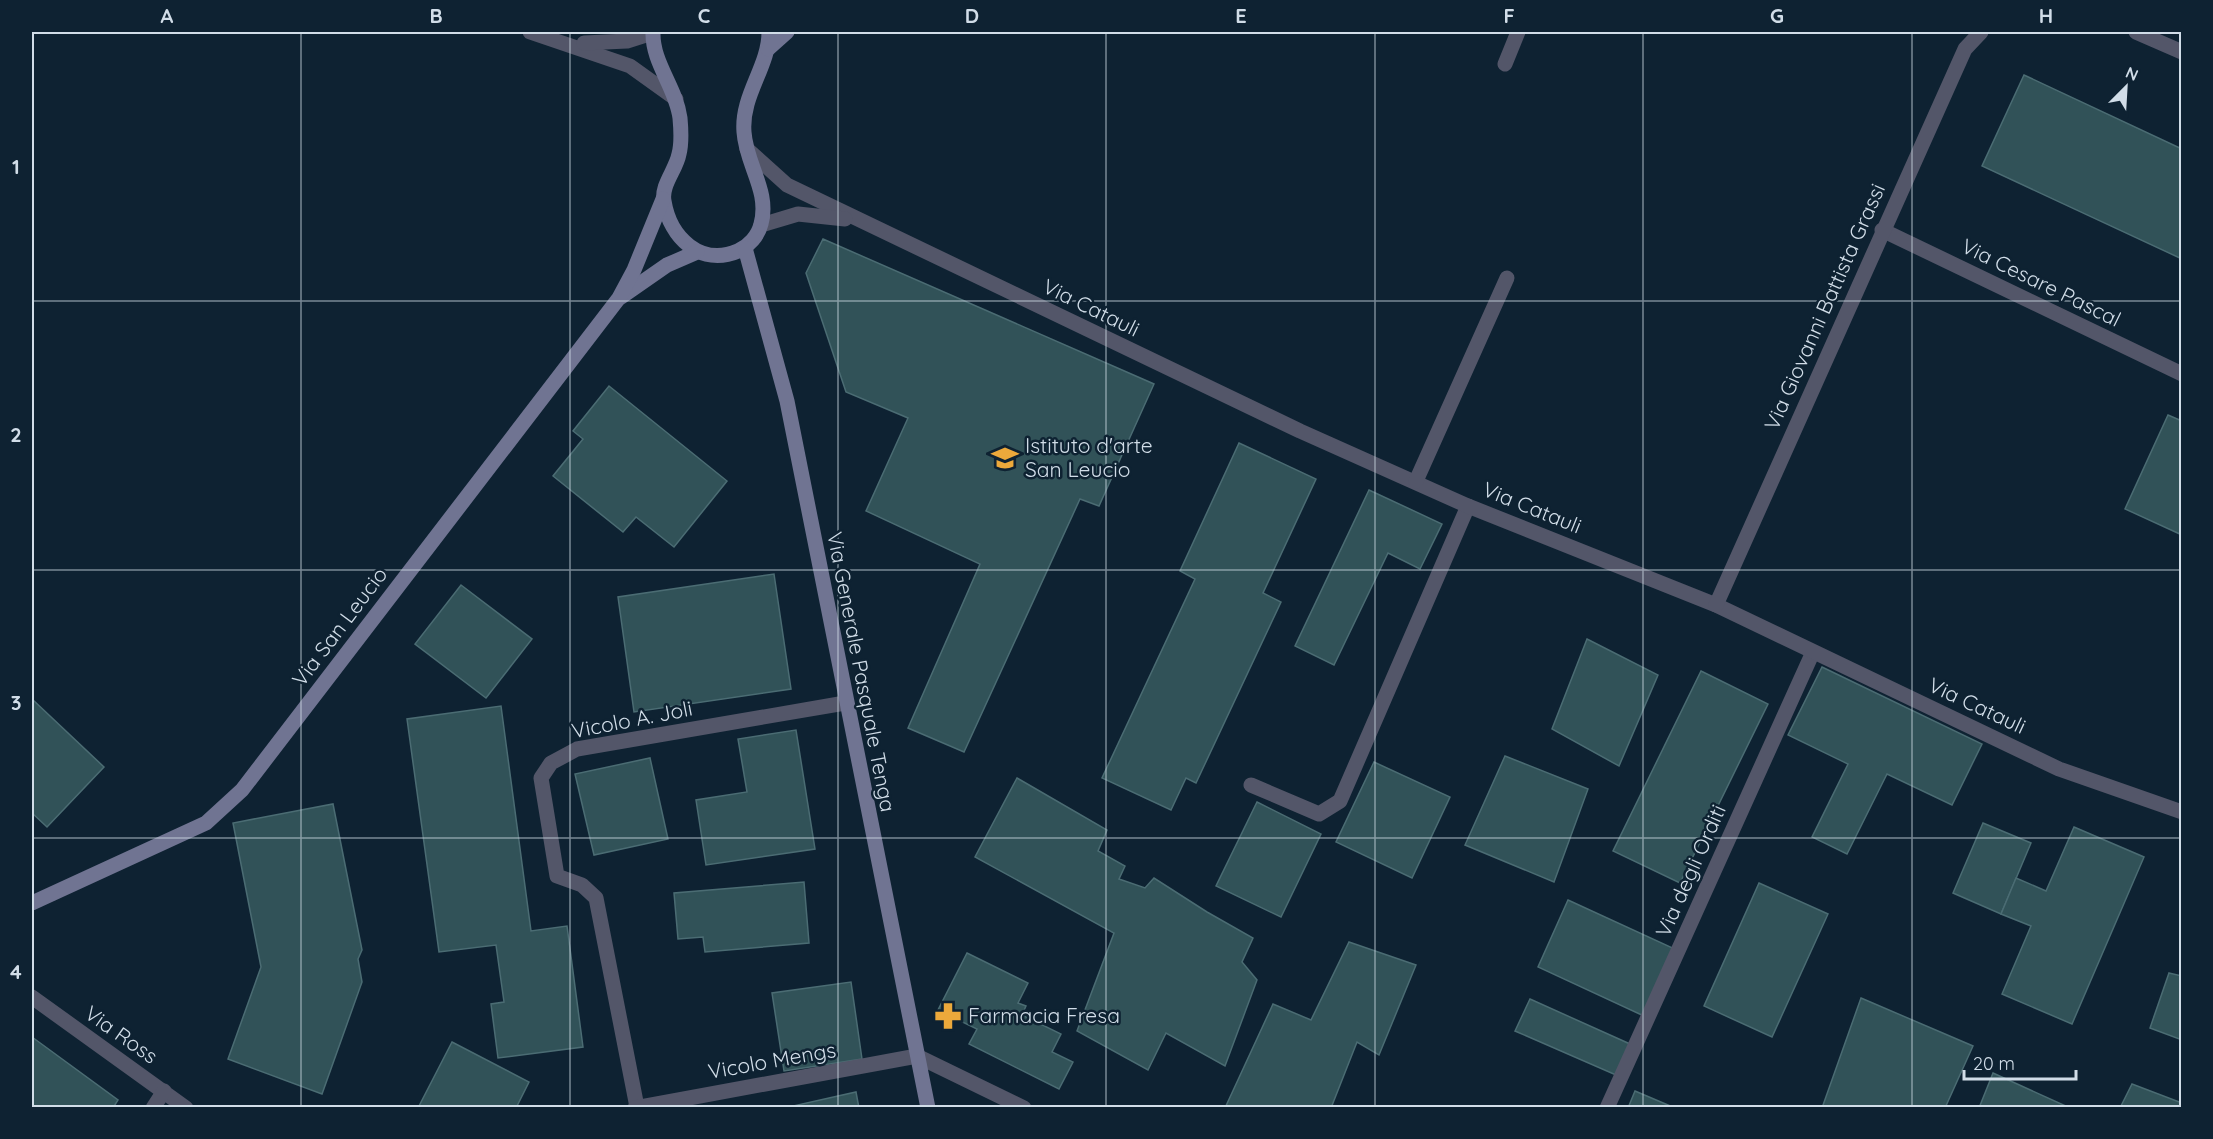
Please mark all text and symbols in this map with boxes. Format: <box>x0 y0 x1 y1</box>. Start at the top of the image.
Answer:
text: A <box>161 3 174 28</box>
text: B <box>429 3 443 28</box>
text: C <box>698 3 711 28</box>
text: D <box>965 3 979 28</box>
text: E <box>1235 3 1247 28</box>
text: F <box>1503 3 1515 28</box>
text: G <box>1770 3 1784 28</box>
text: H <box>2039 3 2053 28</box>
north arrow <box>2096 57 2156 117</box>
text: N <box>2123 62 2142 85</box>
text: 1 <box>12 154 20 179</box>
street label: Via Giovanni Battista Grassi <box>1758 179 1890 434</box>
street label: Via Cesare Pascal <box>1958 232 2125 332</box>
street label: Via Catauli <box>1039 273 1144 342</box>
text: 2 <box>10 422 22 447</box>
place label: Istituto d'arte San Leucio <box>1025 432 1153 482</box>
school or university icon: Istituto d'arte San Leucio <box>990 443 1020 473</box>
street label: Via Catauli <box>1479 475 1586 539</box>
street label: Via Generale Pasquale Tenga <box>822 530 902 814</box>
street label: Via San Leucio <box>286 562 392 691</box>
street label: Via Catauli <box>1925 671 2030 739</box>
text: 3 <box>11 690 21 715</box>
street label: Vicolo A. Joli <box>569 695 694 743</box>
street label: Via degli Orditi <box>1649 800 1731 941</box>
text: 4 <box>10 959 22 984</box>
street label: Via Ross <box>80 1000 163 1069</box>
pharmacy icon: Farmacia Fresa <box>933 1001 963 1031</box>
place label: Farmacia Fresa <box>968 1002 1120 1028</box>
street label: Vicolo Mengs <box>706 1036 838 1084</box>
scale bar <box>1964 1043 2076 1081</box>
text: 20 m <box>1973 1052 2015 1075</box>

